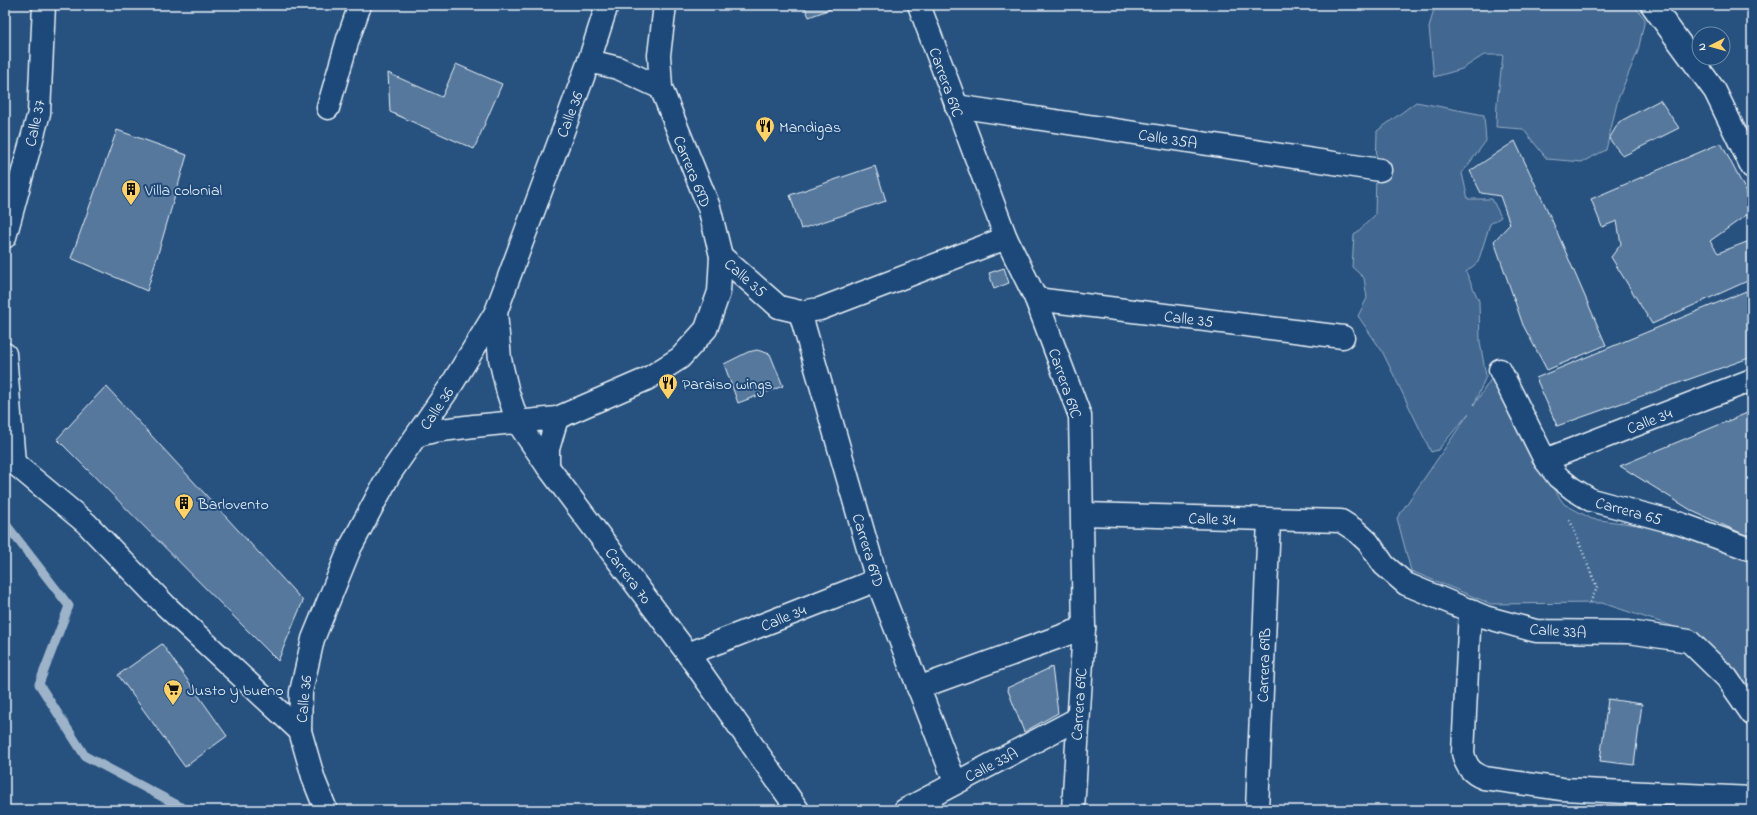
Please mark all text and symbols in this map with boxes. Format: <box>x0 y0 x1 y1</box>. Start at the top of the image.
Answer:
north arrow <box>1691 26 1731 66</box>
text: N <box>1694 42 1710 51</box>
street label: Carrera 69C <box>921 44 969 121</box>
street label: Calle 36 <box>551 88 591 141</box>
street label: Calle 37 <box>19 97 53 149</box>
restaurant icon: Mandigas <box>754 115 776 143</box>
place label: Mandigas <box>779 116 841 140</box>
street label: Calle 35A <box>1136 123 1199 157</box>
street label: Carrera 69D <box>666 132 716 211</box>
building icon: Villa colonial <box>120 178 142 206</box>
place label: Villa colonial <box>144 179 223 203</box>
street label: Calle 35 <box>718 253 771 304</box>
street label: Calle 35 <box>1163 305 1215 335</box>
street label: Carrera 69C <box>1041 345 1087 422</box>
restaurant icon: Paraiso wings <box>657 372 679 400</box>
place label: Paraiso wings <box>682 373 773 397</box>
street label: Calle 36 <box>414 383 461 436</box>
street label: Calle 34 <box>1623 402 1676 442</box>
building icon: Barlovento <box>173 492 195 520</box>
street label: Carrera 65 <box>1592 492 1665 532</box>
place label: Barlovento <box>197 493 269 517</box>
street label: Calle 34 <box>1188 507 1236 533</box>
street label: Carrera 69D <box>845 511 890 590</box>
street label: Carrera 70 <box>598 543 657 610</box>
street label: Calle 34 <box>757 599 810 639</box>
street label: Calle 33A <box>1529 618 1587 646</box>
street label: Carrera 69B <box>1252 627 1278 703</box>
street label: Carrera 69C <box>1065 667 1095 741</box>
street label: Calle 36 <box>291 674 319 724</box>
supermarket icon: Justo y bueno <box>162 678 184 706</box>
place label: Justo y bueno <box>187 679 284 703</box>
street label: Calle 33A <box>961 742 1023 789</box>

